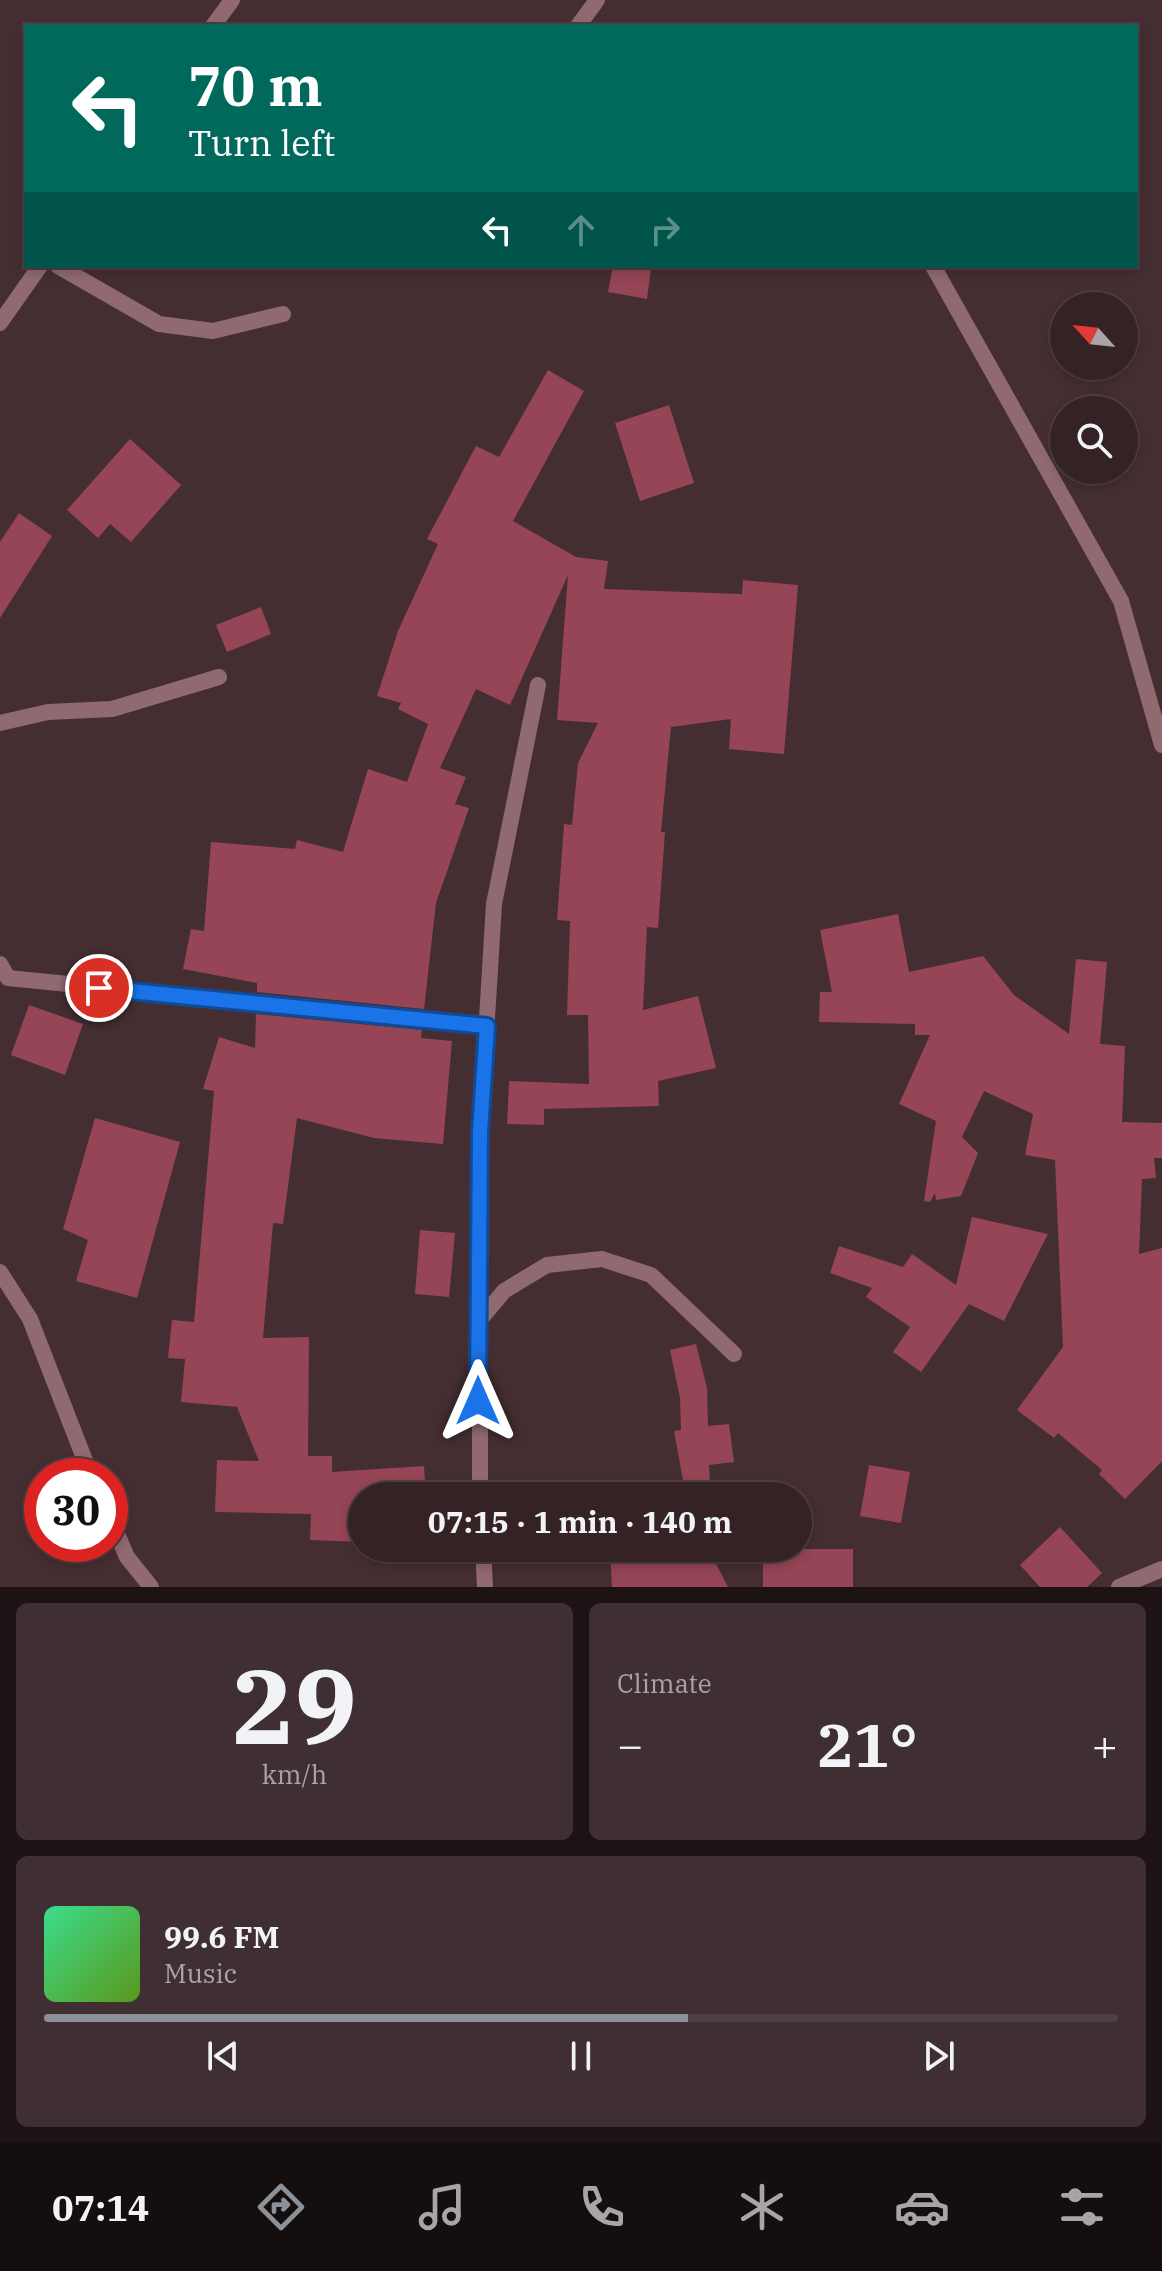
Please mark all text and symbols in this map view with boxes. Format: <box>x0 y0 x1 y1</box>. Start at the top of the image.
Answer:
text: 70 m <box>188 49 323 121</box>
icon: left <box>56 56 160 160</box>
text: Turn left <box>188 119 335 166</box>
icon: left <box>475 208 519 252</box>
icon: ahead <box>559 208 603 252</box>
icon: right <box>643 208 687 252</box>
north arrow <box>1050 292 1138 380</box>
map controls <box>1050 292 1138 484</box>
button: search <box>1050 396 1138 484</box>
pin <box>65 954 133 1022</box>
icon: arrive <box>77 966 121 1010</box>
position arrow <box>436 1359 520 1443</box>
speed limit sign: 30 <box>24 1458 128 1562</box>
text: 07:15 · 1 min · 140 m <box>428 1502 732 1541</box>
text: 29 <box>232 1637 357 1773</box>
text: Climate <box>617 1666 712 1700</box>
text: 21° <box>817 1705 918 1784</box>
text: − <box>617 1716 643 1773</box>
text: + <box>1092 1716 1118 1773</box>
text: km/h <box>262 1757 327 1791</box>
text: 99.6 FM <box>164 1917 279 1956</box>
text: Music <box>164 1956 237 1990</box>
icon: previous <box>201 2034 245 2078</box>
icon: pause <box>559 2034 603 2078</box>
icon: next <box>917 2034 961 2078</box>
icon: directions <box>253 2179 309 2235</box>
icon: music <box>414 2179 470 2235</box>
icon: phone <box>574 2179 630 2235</box>
icon: climate <box>734 2179 790 2235</box>
icon: car <box>894 2179 950 2235</box>
icon: filters <box>1054 2179 1110 2235</box>
text: 07:14 <box>52 2184 149 2231</box>

